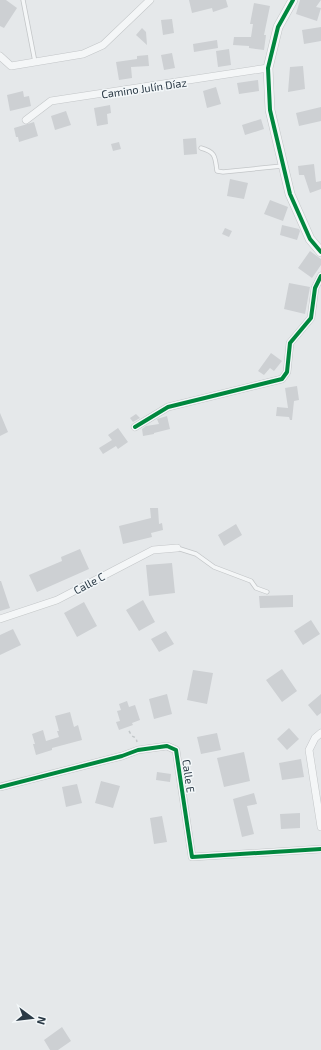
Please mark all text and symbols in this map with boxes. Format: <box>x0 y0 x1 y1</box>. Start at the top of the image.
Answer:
street label: Camino Julín Díaz <box>100 76 188 100</box>
street label: Calle C <box>71 569 107 597</box>
street label: Calle E <box>180 759 198 793</box>
north arrow <box>12 998 52 1038</box>
text: N <box>35 1015 49 1026</box>

